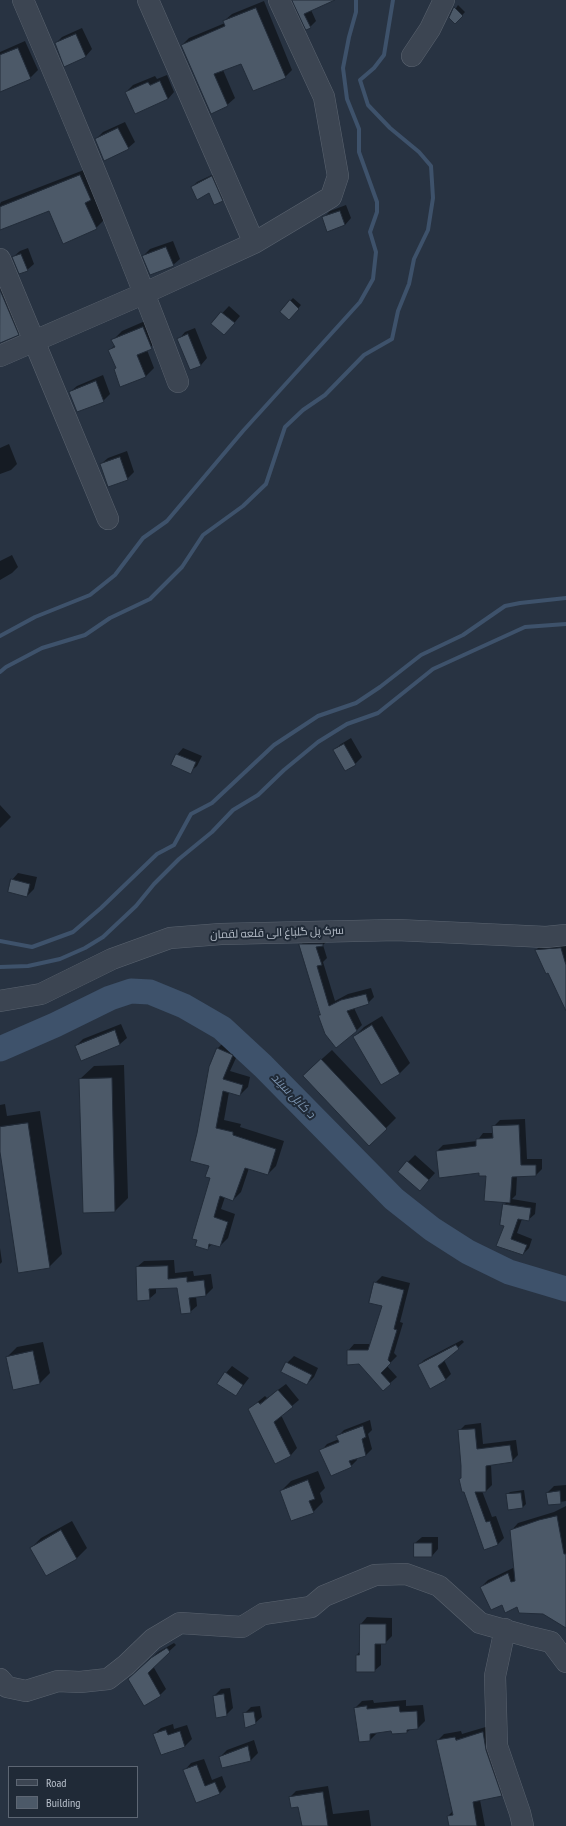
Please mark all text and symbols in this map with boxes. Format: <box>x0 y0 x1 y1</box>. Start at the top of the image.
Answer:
street label: سرک پل گلباغ الی قلعه لقمان <box>210 924 344 942</box>
water label: د کابل سيند <box>268 1071 318 1121</box>
legend <box>8 1766 138 1818</box>
text: Road <box>46 1775 66 1790</box>
text: Building <box>46 1795 81 1810</box>

